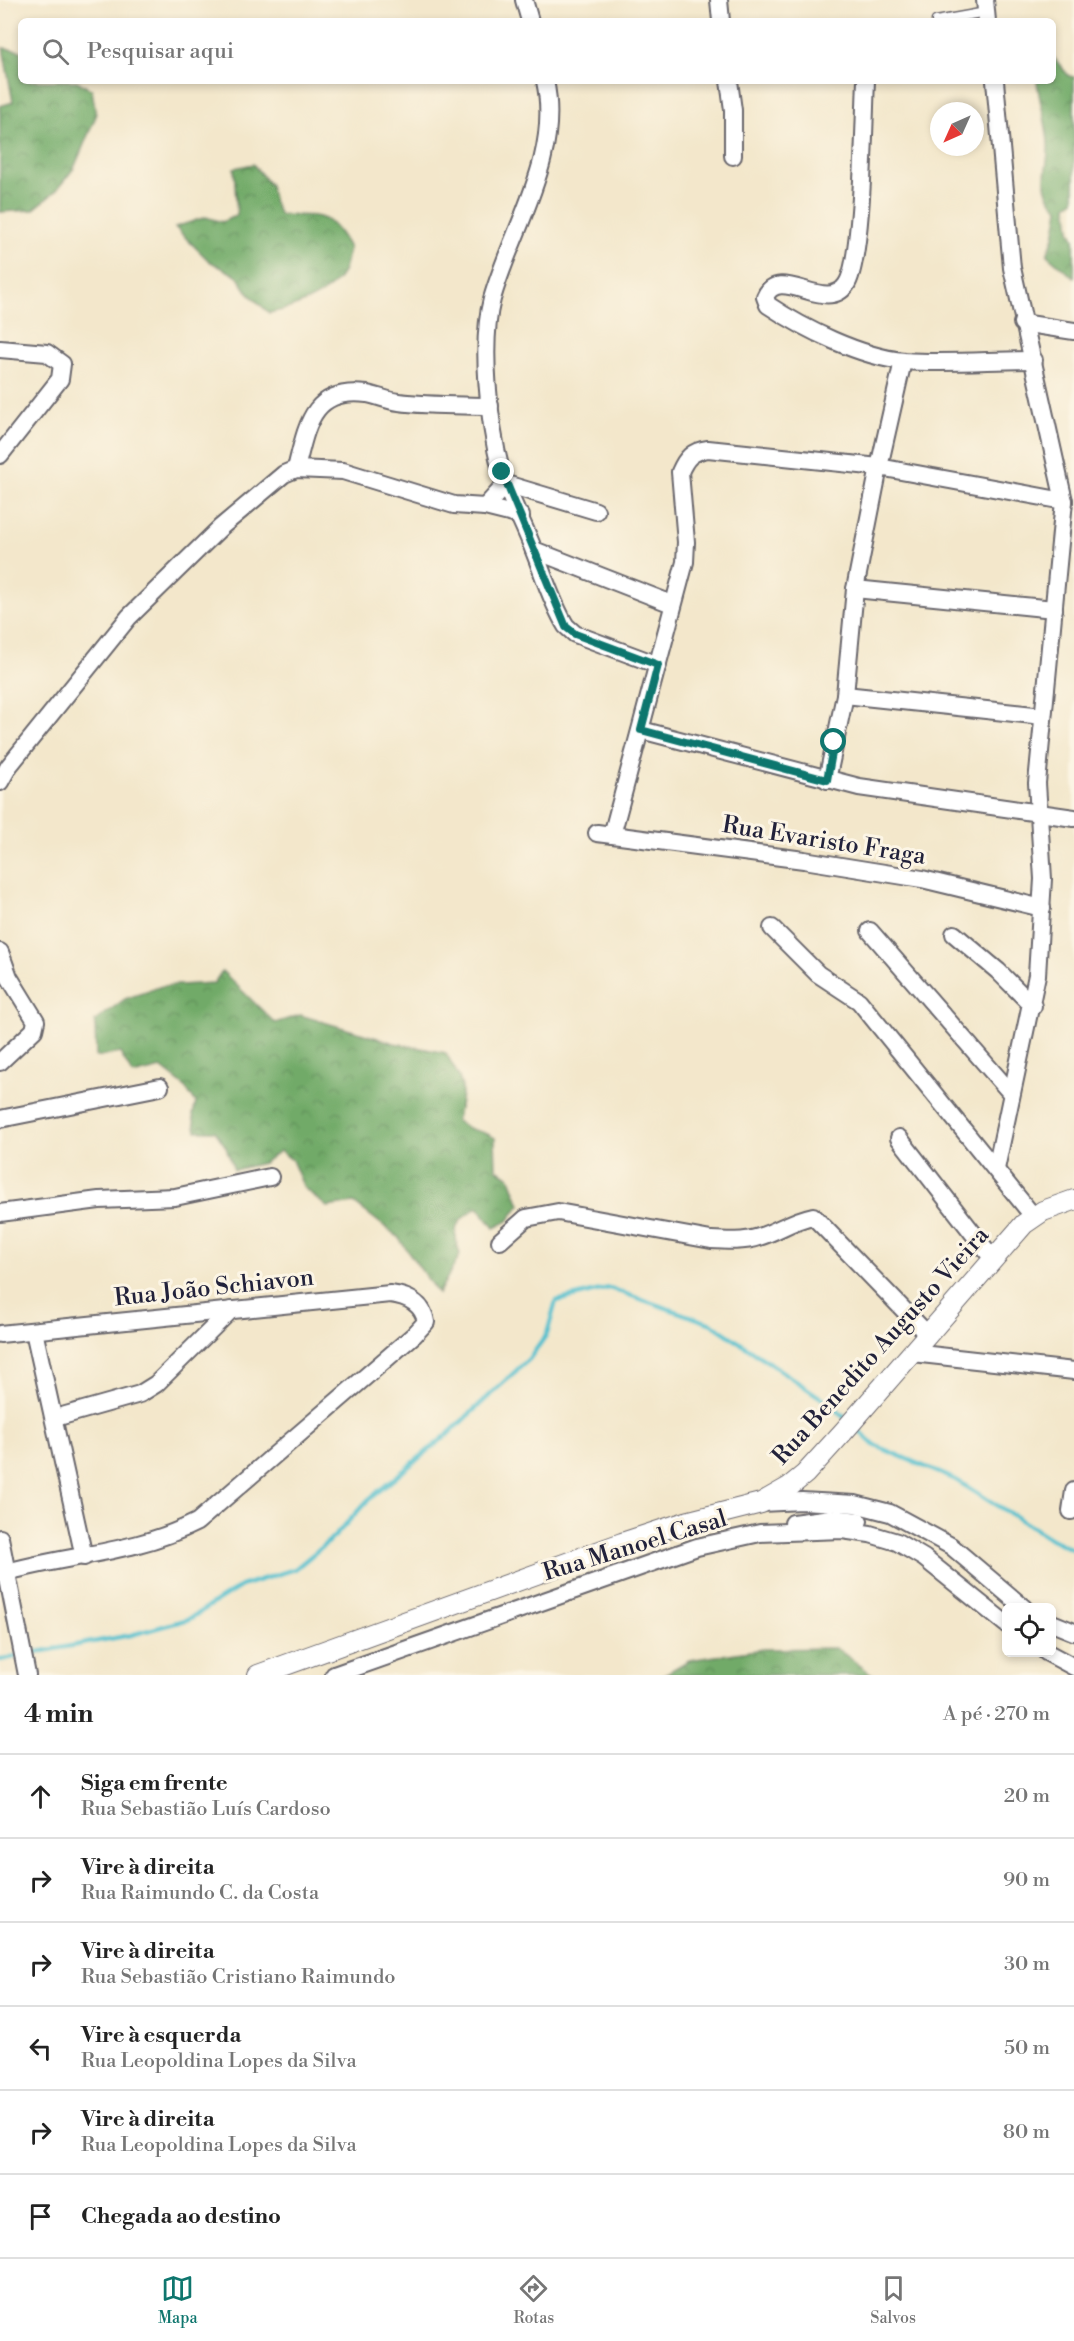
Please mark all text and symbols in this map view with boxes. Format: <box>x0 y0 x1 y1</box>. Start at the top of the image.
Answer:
search box <box>18 18 1056 84</box>
icon: search <box>39 35 72 68</box>
text: Pesquisar aqui <box>87 38 234 65</box>
north arrow <box>930 102 984 156</box>
route end <box>488 458 514 484</box>
route start <box>820 728 846 754</box>
street label: Rua Evaristo Fraga <box>720 810 929 872</box>
street label: Rua Benedito Augusto Vieira <box>766 1220 997 1471</box>
street label: Rua João Schiavon <box>113 1263 315 1313</box>
street label: Rua Manoel Casal <box>539 1504 731 1588</box>
map controls <box>1002 1603 1056 1657</box>
button: locate <box>1002 1603 1056 1657</box>
text: 4 min <box>24 1698 94 1730</box>
text: A pé · 270 m <box>943 1702 1050 1727</box>
text: Siga em frente <box>81 1770 228 1797</box>
icon: ahead <box>24 1780 57 1813</box>
text: 20 m <box>1004 1784 1050 1809</box>
text: Rua Sebastião Luís Cardoso <box>81 1797 331 1822</box>
text: Vire à direita <box>81 1854 215 1881</box>
icon: right <box>24 1864 57 1897</box>
text: 90 m <box>1003 1868 1050 1893</box>
text: Rua Raimundo C. da Costa <box>81 1881 319 1906</box>
text: Vire à direita <box>81 1938 215 1965</box>
icon: right <box>24 1948 57 1981</box>
text: 30 m <box>1004 1952 1050 1977</box>
text: Rua Sebastião Cristiano Raimundo <box>81 1965 395 1990</box>
text: Vire à esquerda <box>81 2022 241 2049</box>
icon: left <box>24 2032 57 2065</box>
text: 50 m <box>1004 2036 1050 2061</box>
text: Rua Leopoldina Lopes da Silva <box>81 2049 357 2074</box>
text: Vire à direita <box>81 2106 215 2133</box>
icon: right <box>24 2116 57 2149</box>
text: 80 m <box>1003 2120 1050 2145</box>
text: Rua Leopoldina Lopes da Silva <box>81 2133 357 2158</box>
icon: arrive <box>24 2200 57 2233</box>
text: Chegada ao destino <box>81 2203 281 2230</box>
tab: Mapa <box>158 2272 198 2328</box>
tab: Rotas <box>514 2272 554 2328</box>
tab: Salvos <box>870 2272 916 2328</box>

